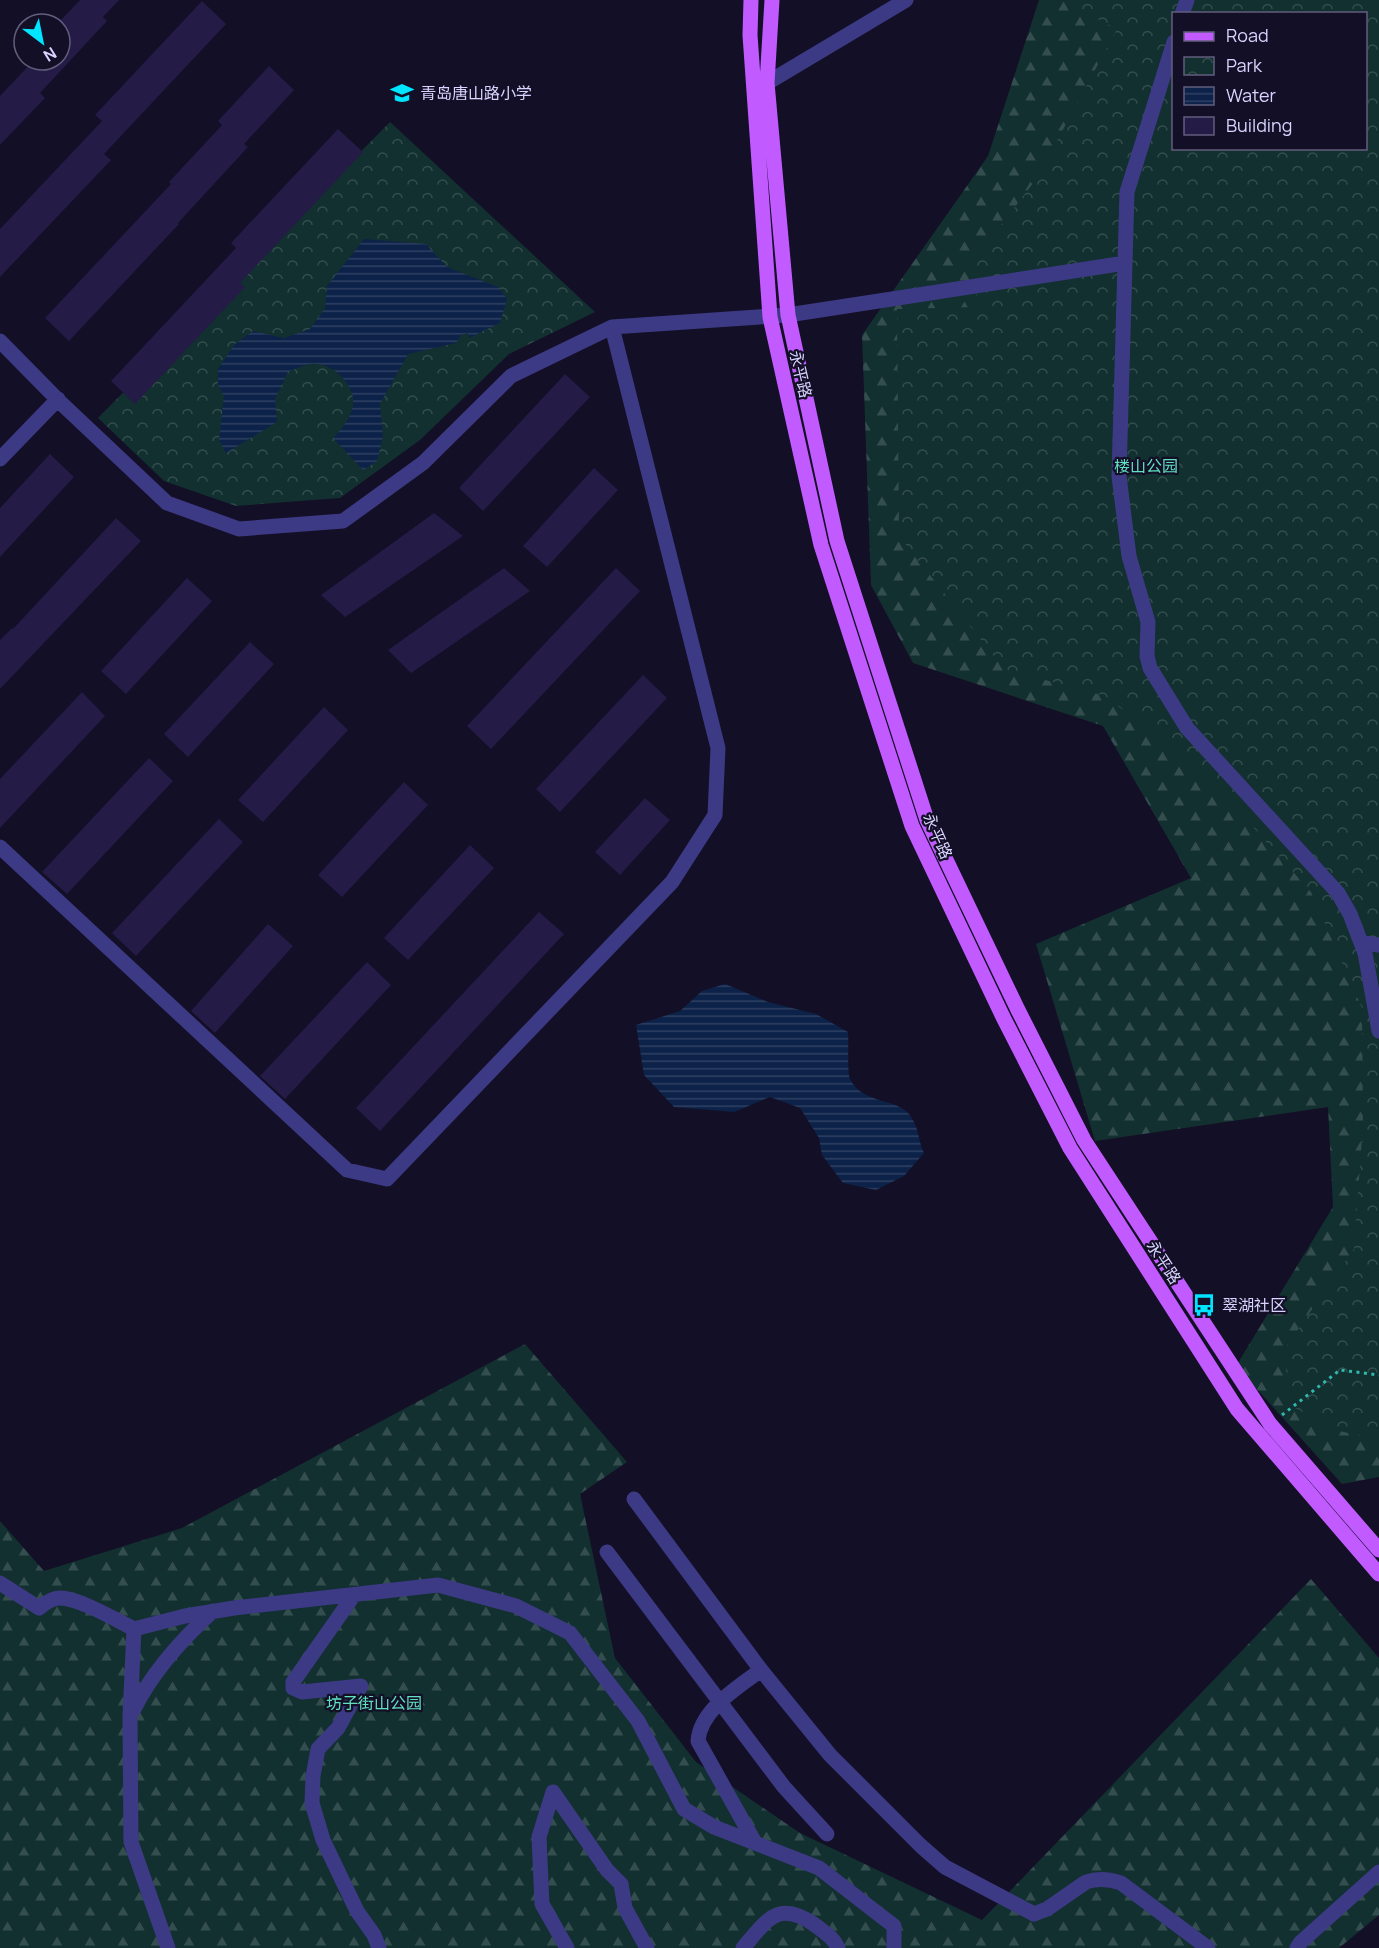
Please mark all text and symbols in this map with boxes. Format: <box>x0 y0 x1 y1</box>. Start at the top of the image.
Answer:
north arrow <box>12 12 72 72</box>
legend <box>1172 12 1367 150</box>
text: Road <box>1226 23 1269 47</box>
text: N <box>39 42 61 67</box>
text: Park <box>1226 53 1263 77</box>
school or university icon: 青岛唐山路小学 <box>389 80 415 106</box>
place label: 青岛唐山路小学 <box>420 82 532 104</box>
text: Water <box>1226 83 1276 107</box>
text: Building <box>1226 113 1292 137</box>
street label: 永平路 <box>785 348 817 400</box>
park label: 楼山公园 <box>1114 455 1178 477</box>
street label: 永平路 <box>918 810 958 862</box>
street label: 永平路 <box>1142 1236 1186 1288</box>
bus stop icon: 翠湖社区 <box>1191 1292 1217 1318</box>
place label: 翠湖社区 <box>1222 1294 1286 1316</box>
park label: 坊子街山公园 <box>326 1692 422 1714</box>

